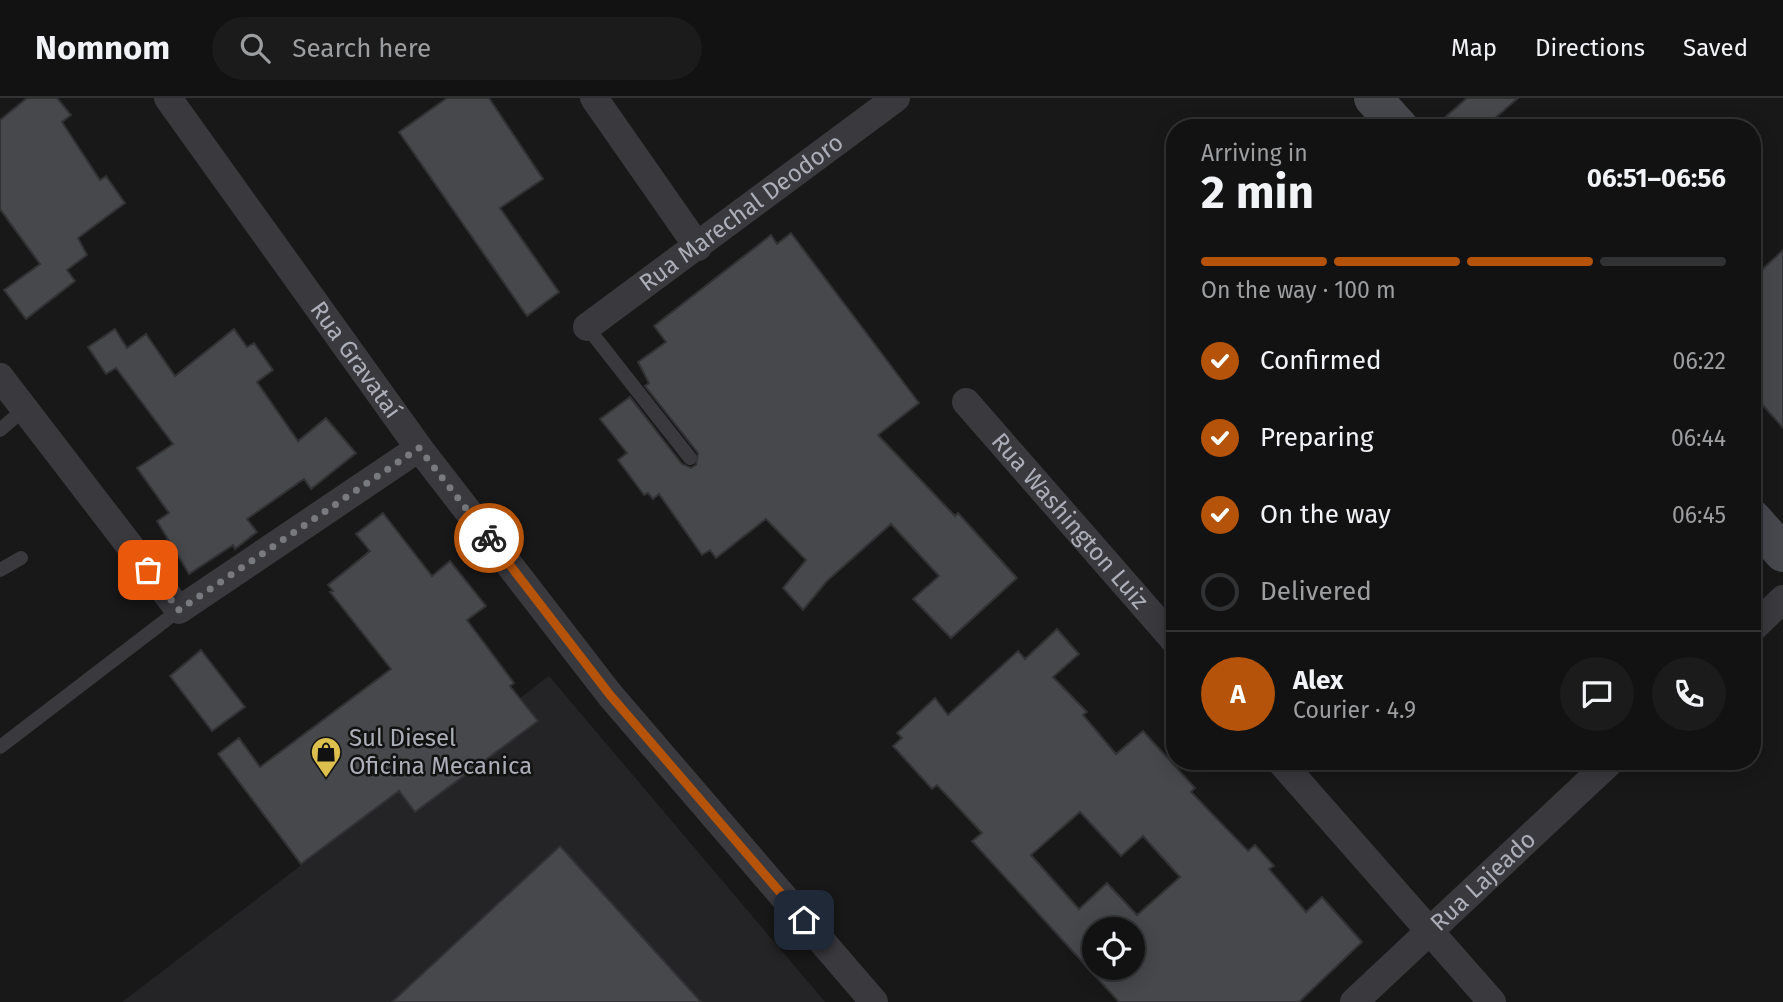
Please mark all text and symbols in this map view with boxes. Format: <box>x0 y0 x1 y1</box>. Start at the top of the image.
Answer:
search box <box>212 17 702 80</box>
text: Nomnom <box>35 28 170 68</box>
icon: search <box>236 29 274 67</box>
text: Search here <box>292 33 431 64</box>
text: Map <box>1451 34 1497 62</box>
text: Directions <box>1535 34 1645 62</box>
text: Saved <box>1683 34 1748 62</box>
street label: Rua Marechal Deodoro <box>634 128 849 297</box>
text: Arriving in <box>1201 139 1308 167</box>
text: 06:51–06:56 <box>1587 163 1726 194</box>
text: 2 min <box>1201 165 1314 220</box>
text: On the way · 100 m <box>1201 276 1396 304</box>
street label: Rua Gravataí <box>304 296 407 424</box>
icon: check <box>1201 342 1239 380</box>
text: Confirmed <box>1260 345 1381 376</box>
text: 06:22 <box>1673 347 1726 375</box>
icon: check <box>1201 419 1239 457</box>
text: Preparing <box>1260 422 1373 453</box>
text: 06:44 <box>1671 424 1726 452</box>
street label: Rua Washington Luiz <box>986 427 1154 615</box>
icon: check <box>1201 496 1239 534</box>
text: On the way <box>1260 499 1391 530</box>
text: 06:45 <box>1672 501 1726 529</box>
courier <box>454 503 524 573</box>
icon: bike <box>470 519 508 557</box>
pin <box>118 540 178 600</box>
icon: bag <box>129 551 167 589</box>
text: Delivered <box>1260 576 1372 607</box>
button: chat <box>1560 657 1634 731</box>
button: phone <box>1652 657 1726 731</box>
text: Alex <box>1293 665 1343 696</box>
text: A <box>1230 679 1246 710</box>
text: Courier · 4.9 <box>1293 696 1416 724</box>
place label: Sul Diesel Oficina Mecanica <box>349 724 532 780</box>
shop icon: Sul Diesel Oficina Mecanica <box>309 735 343 779</box>
street label: Rua Lajeado <box>1425 825 1541 937</box>
pin <box>774 890 834 950</box>
icon: home <box>785 901 823 939</box>
map controls <box>1082 917 1145 980</box>
button: locate <box>1082 917 1145 980</box>

